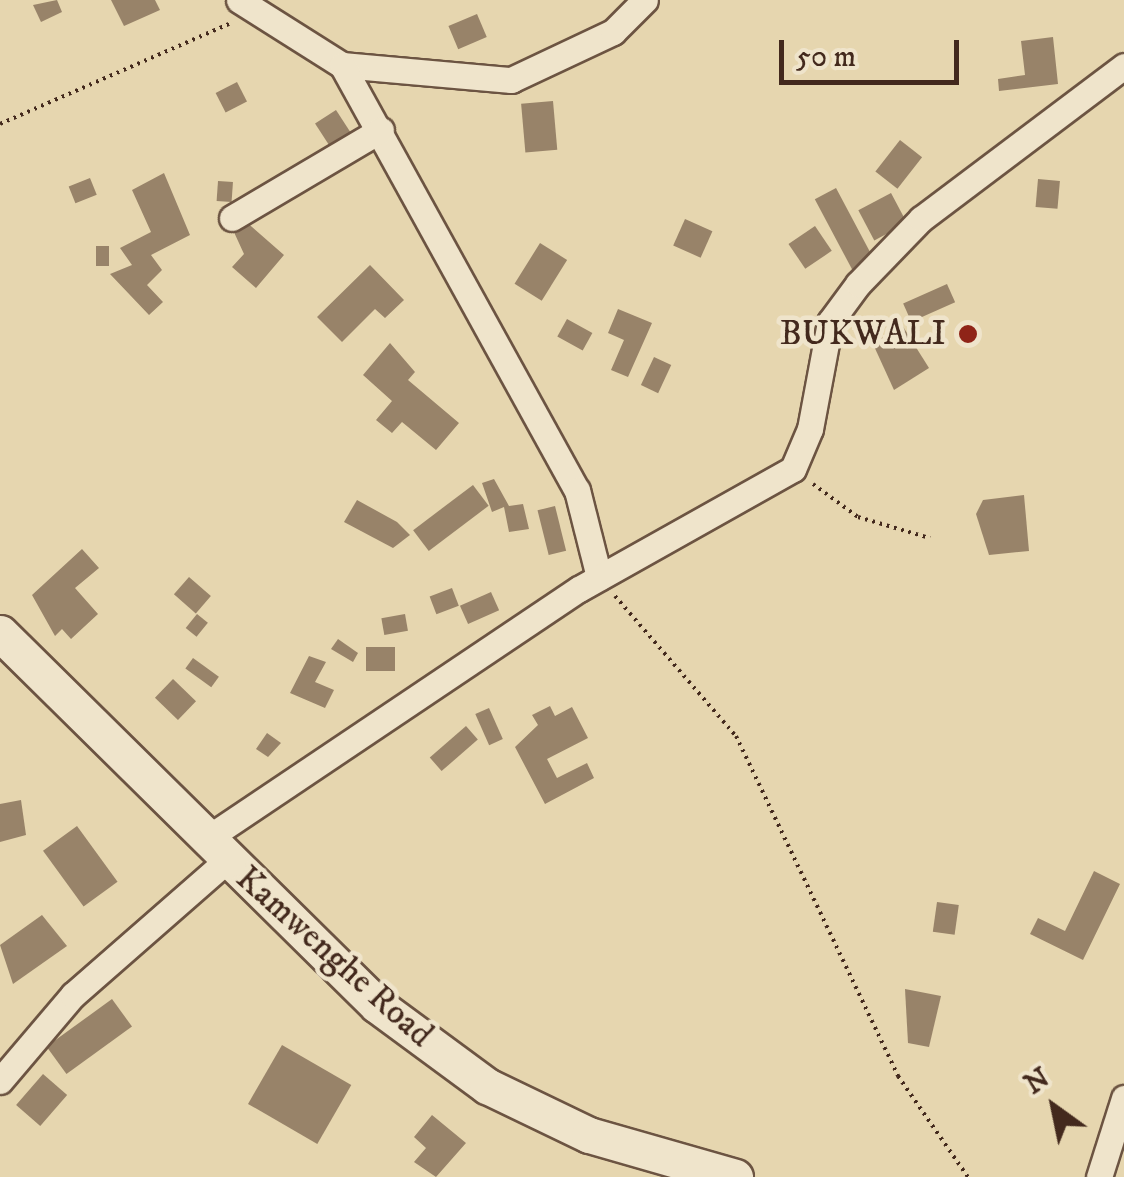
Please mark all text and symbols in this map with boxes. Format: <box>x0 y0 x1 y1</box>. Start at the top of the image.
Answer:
scale bar <box>784 20 964 82</box>
text: 50 m <box>796 39 856 76</box>
place label: BUKWALI <box>780 313 946 355</box>
marker: BUKWALI <box>955 321 981 347</box>
street label: Kamwenghe Road <box>227 858 441 1056</box>
north arrow <box>1004 1057 1104 1157</box>
text: N <box>1018 1060 1057 1102</box>

